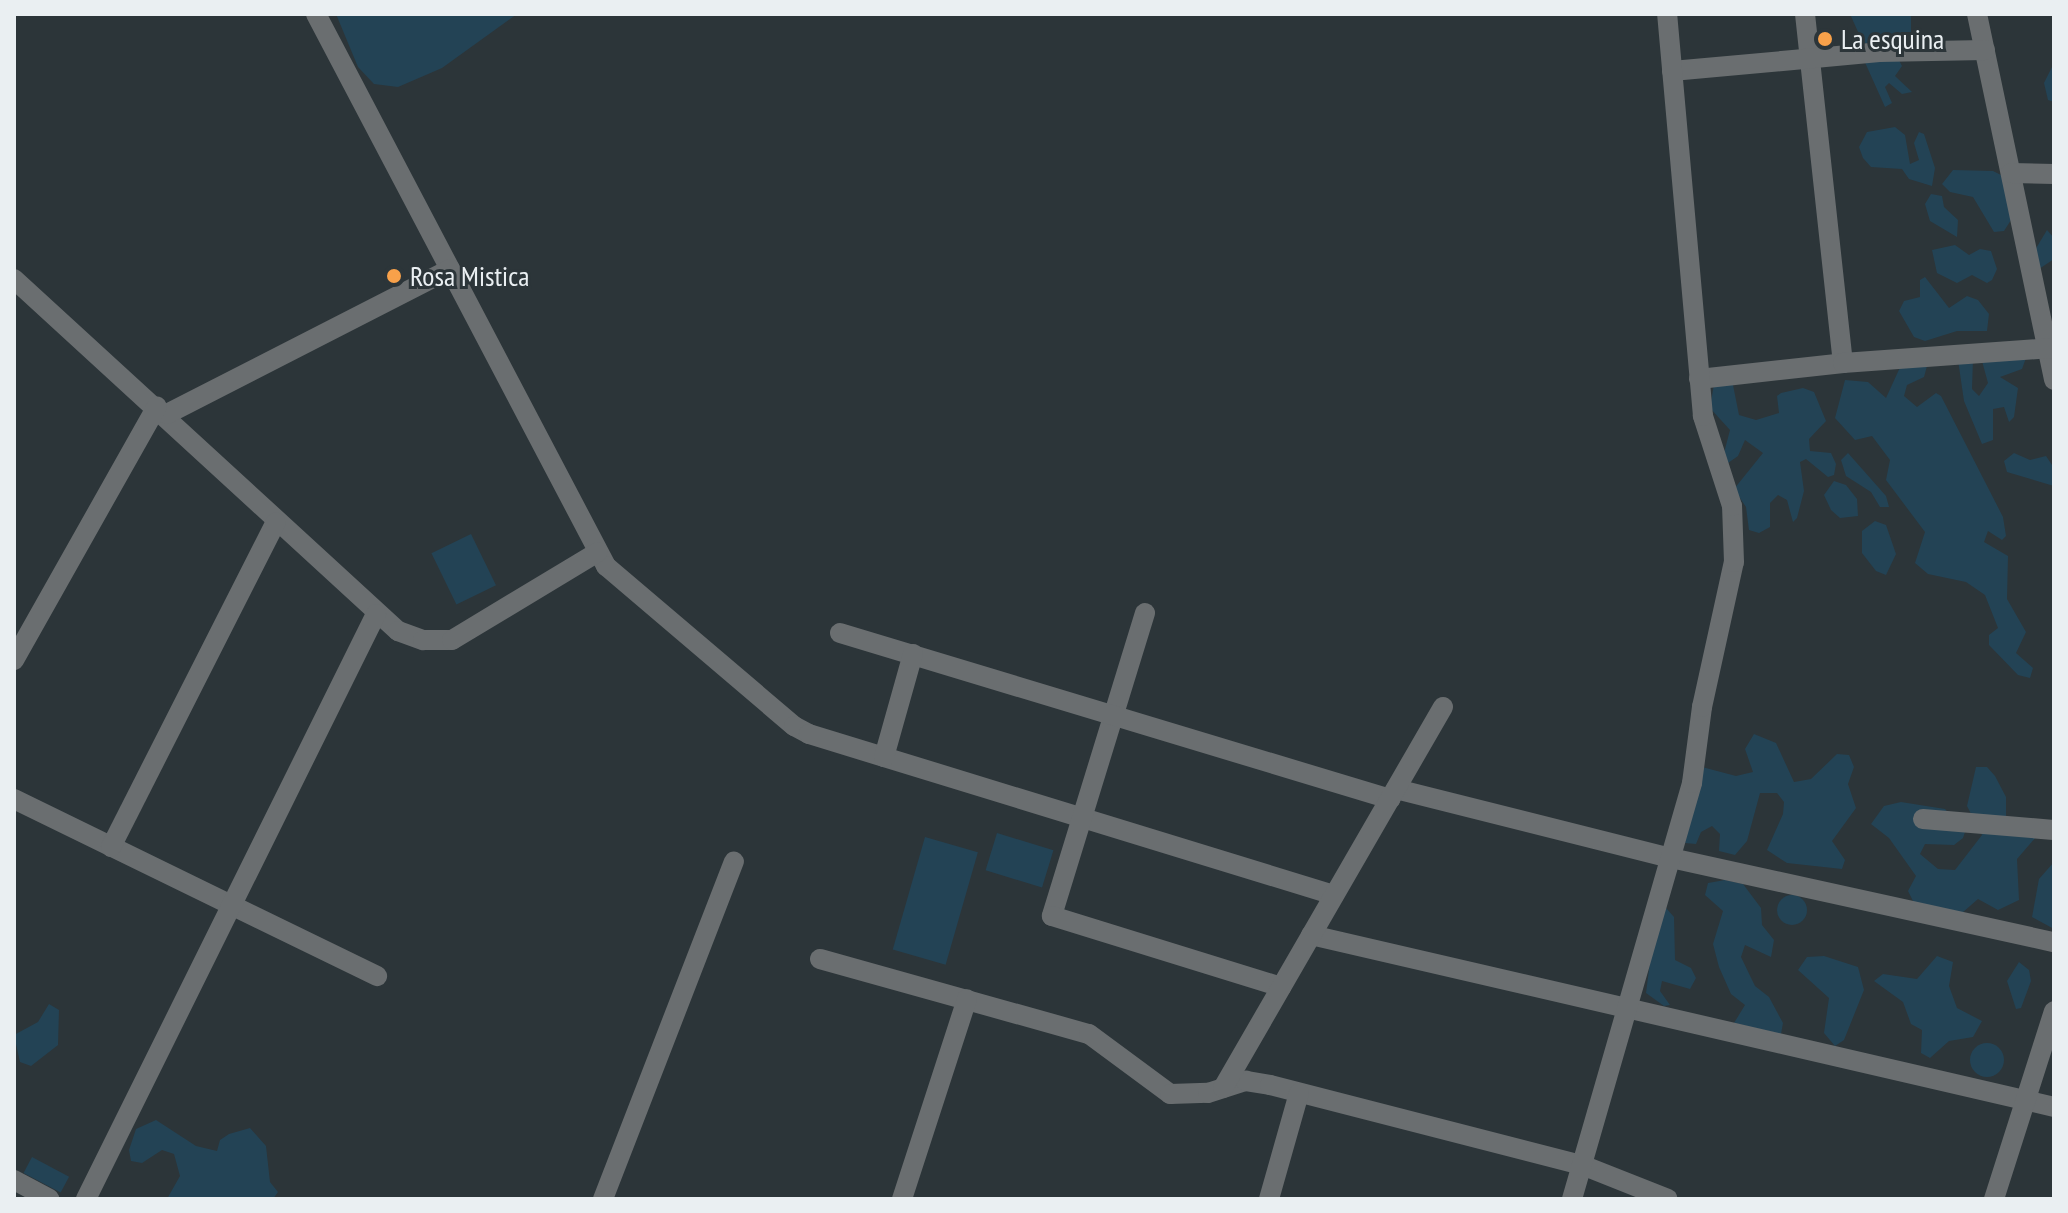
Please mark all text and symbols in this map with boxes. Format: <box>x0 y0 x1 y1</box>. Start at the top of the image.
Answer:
place label: La esquina <box>1841 22 1944 56</box>
marker: La esquina <box>1816 30 1834 48</box>
place label: Rosa Mistica <box>410 259 529 293</box>
marker: Rosa Mistica <box>385 267 403 285</box>

